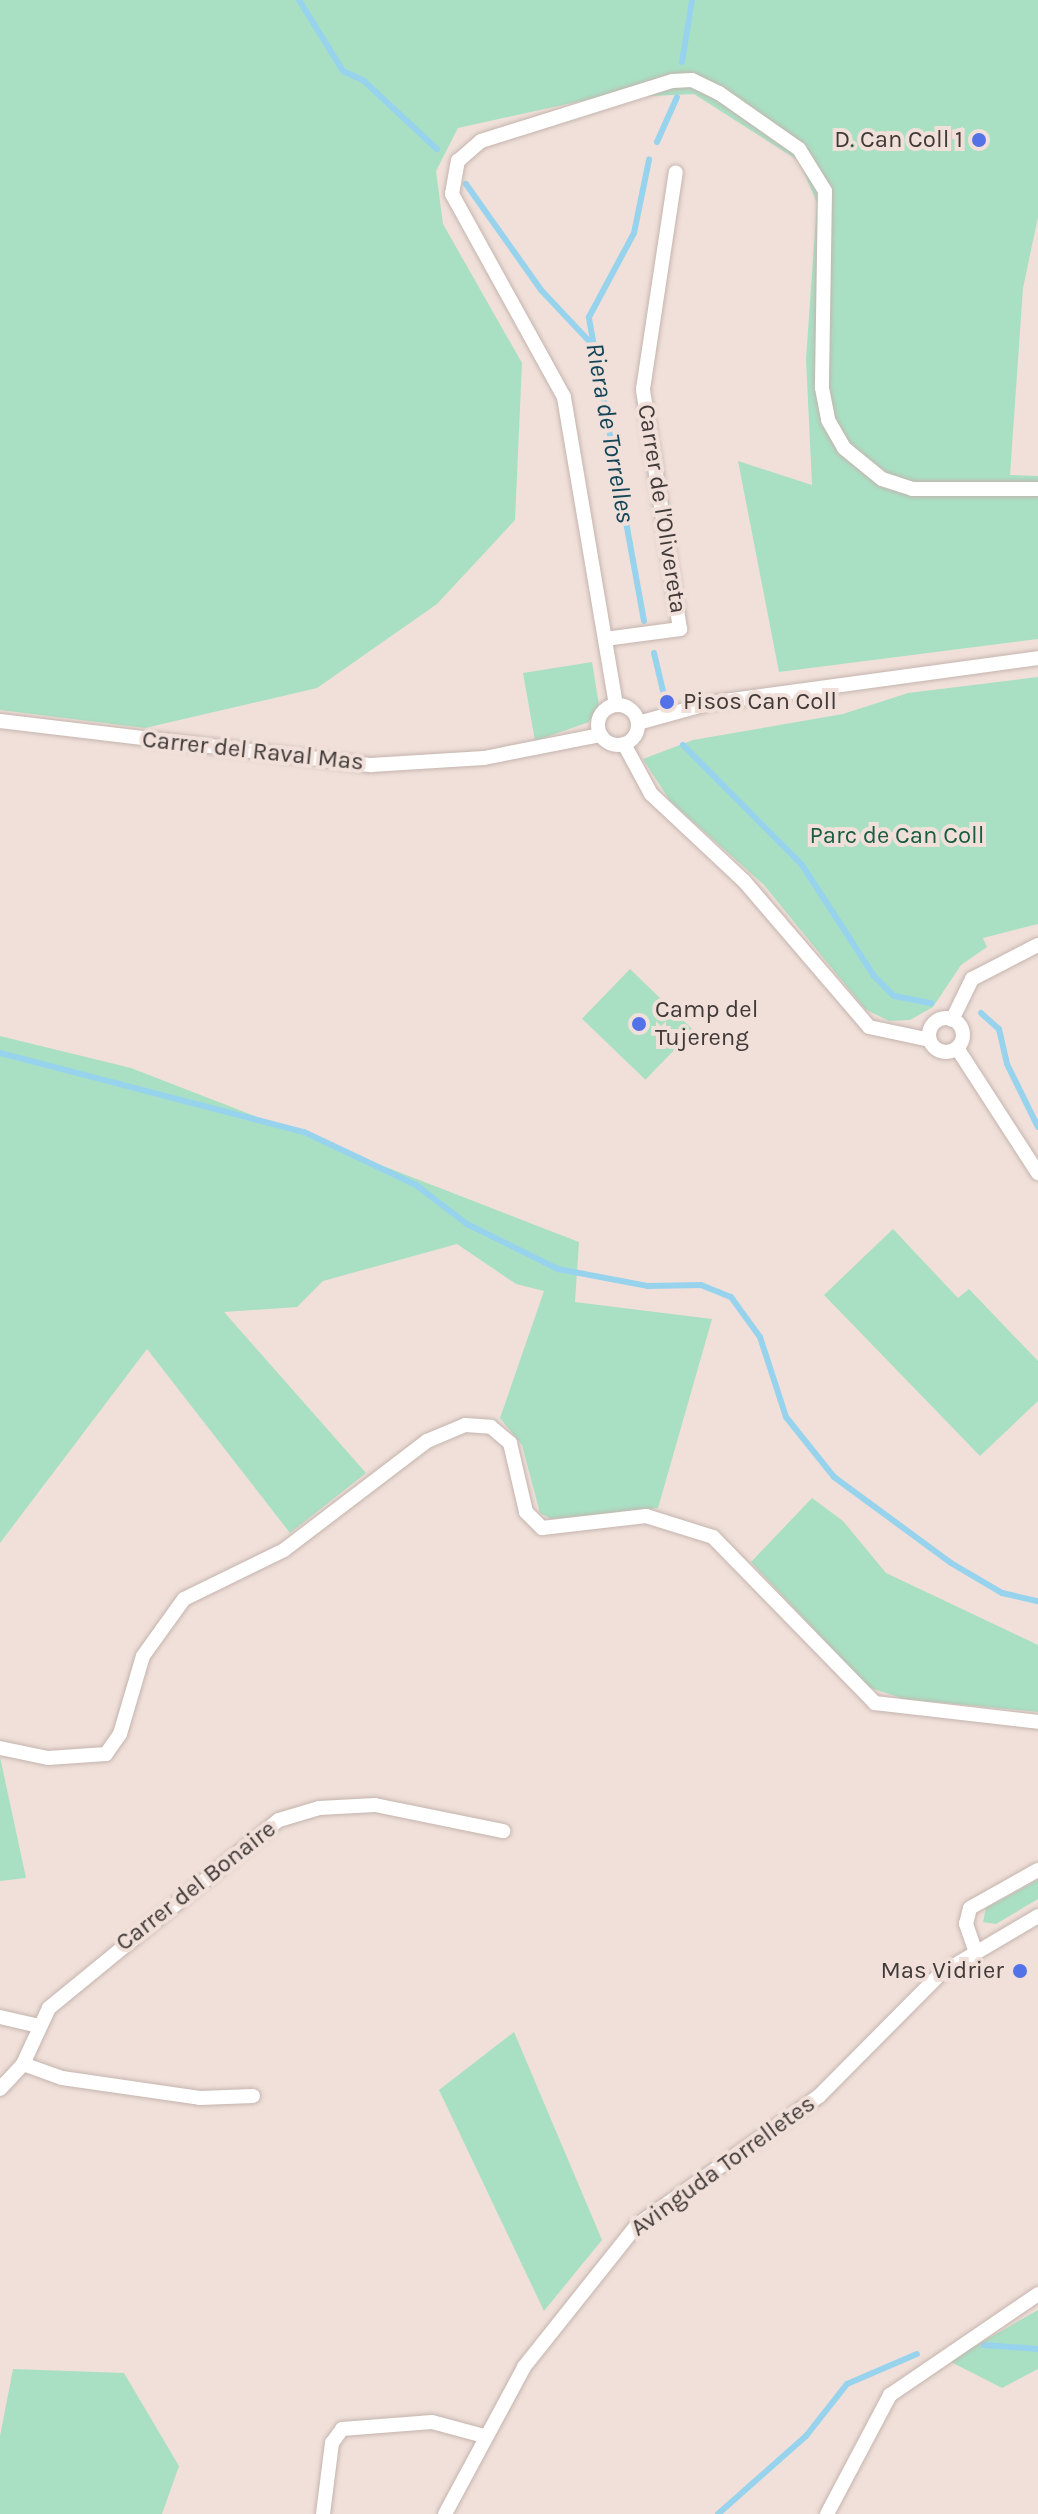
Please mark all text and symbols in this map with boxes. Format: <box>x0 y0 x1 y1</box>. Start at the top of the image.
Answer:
place label: D. Can Coll 1 <box>834 126 963 154</box>
marker: D. Can Coll 1 <box>970 131 988 149</box>
water label: Riera de Torrelles <box>579 340 641 526</box>
street label: Carrer de l'Olivereta <box>631 402 693 616</box>
place label: Pisos Can Coll <box>683 688 837 716</box>
marker: Pisos Can Coll <box>658 693 676 711</box>
street label: Carrer del Raval Mas <box>141 725 365 777</box>
park label: Parc de Can Coll <box>810 822 984 850</box>
place label: Camp del Tujereng <box>655 996 758 1052</box>
marker: Camp del Tujereng <box>630 1015 648 1033</box>
street label: Carrer del Bonaire <box>110 1815 282 1957</box>
place label: Mas Vidrier <box>880 1957 1004 1985</box>
marker: Mas Vidrier <box>1011 1962 1029 1980</box>
street label: Avinguda Torrelletes <box>625 2089 821 2243</box>

